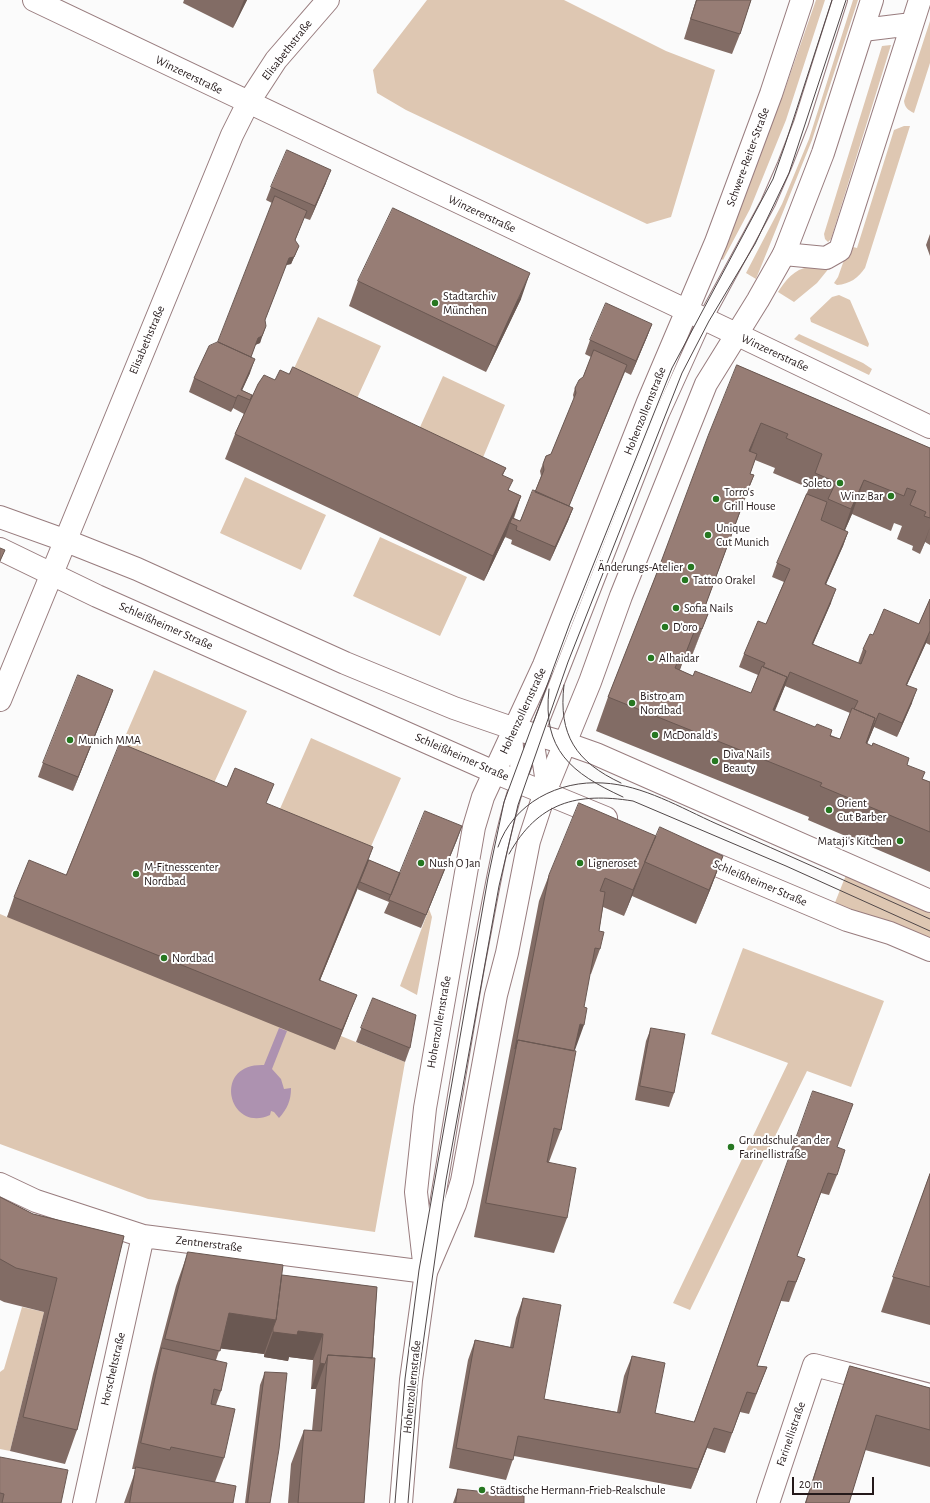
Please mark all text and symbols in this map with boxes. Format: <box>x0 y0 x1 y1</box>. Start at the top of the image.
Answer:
street label: Elisabethstraße <box>259 17 315 83</box>
street label: Winzererstraße <box>153 52 225 98</box>
street label: Schwere-Reiter-Straße <box>723 106 773 208</box>
street label: Winzererstraße <box>446 192 518 236</box>
place label: Stadtarchiv München <box>443 289 496 317</box>
marker: Stadtarchiv München <box>430 298 440 308</box>
street label: Elisabethstraße <box>126 304 168 376</box>
street label: Winzererstraße <box>739 331 811 375</box>
street label: Hohenzollernstraße <box>621 365 669 457</box>
place label: Soleto <box>803 476 832 490</box>
marker: Soleto <box>835 478 845 488</box>
place label: Torro's Grill House <box>724 485 776 513</box>
place label: Winz Bar <box>841 489 883 503</box>
marker: Winz Bar <box>886 491 896 501</box>
marker: Torro's Grill House <box>711 494 721 504</box>
place label: Unique Cut Munich <box>716 521 769 549</box>
marker: Unique Cut Munich <box>703 530 713 540</box>
place label: Änderungs-Atelier <box>598 560 683 574</box>
marker: Änderungs-Atelier <box>686 562 696 572</box>
place label: Tattoo Orakel <box>693 573 756 587</box>
marker: Tattoo Orakel <box>680 575 690 585</box>
street label: Schleißheimer Straße <box>117 599 215 653</box>
place label: Sofia Nails <box>684 601 733 615</box>
marker: Sofia Nails <box>671 603 681 613</box>
place label: D’oro <box>673 620 698 634</box>
marker: D’oro <box>660 622 670 632</box>
place label: Alhaidar <box>659 651 699 665</box>
marker: Alhaidar <box>646 653 656 663</box>
street label: Hohenzollernstraße <box>497 665 549 757</box>
place label: Bistro am Nordbad <box>640 689 684 717</box>
marker: Bistro am Nordbad <box>627 698 637 708</box>
place label: McDonald's <box>663 728 717 742</box>
street label: Schleißheimer Straße <box>413 730 511 784</box>
marker: McDonald's <box>650 730 660 740</box>
place label: Munich MMA <box>78 733 141 747</box>
marker: Munich MMA <box>65 735 75 745</box>
place label: Diva Nails Beauty <box>723 747 770 775</box>
marker: Diva Nails Beauty <box>710 756 720 766</box>
place label: Orient Cut Barber <box>837 796 886 824</box>
marker: Orient Cut Barber <box>824 805 834 815</box>
place label: Mataji's Kitchen <box>818 834 892 848</box>
marker: Mataji's Kitchen <box>895 836 905 846</box>
place label: Nush O Jan <box>429 856 481 870</box>
place label: Ligneroset <box>588 856 637 870</box>
street label: Schleißheimer Straße <box>711 857 809 909</box>
marker: Nush O Jan <box>416 858 426 868</box>
marker: Ligneroset <box>575 858 585 868</box>
place label: M-Fitnesscenter Nordbad <box>144 860 218 888</box>
marker: M-Fitnesscenter Nordbad <box>131 869 141 879</box>
place label: Nordbad <box>172 951 214 965</box>
marker: Nordbad <box>159 953 169 963</box>
street label: Hohenzollernstraße <box>424 975 454 1069</box>
place label: Grundschule an der Farinellistraße <box>739 1133 829 1161</box>
marker: Grundschule an der Farinellistraße <box>726 1142 736 1152</box>
street label: Zentnerstraße <box>175 1233 243 1255</box>
street label: Horscheltstraße <box>98 1331 128 1407</box>
street label: Hohenzollernstraße <box>400 1340 424 1434</box>
street label: Farinellistraße <box>773 1400 809 1468</box>
scale bar <box>794 1469 876 1495</box>
text: 20 m <box>799 1478 822 1490</box>
place label: Städtische Hermann-Frieb-Realschule <box>490 1483 666 1497</box>
marker: Städtische Hermann-Frieb-Realschule <box>477 1485 487 1495</box>

